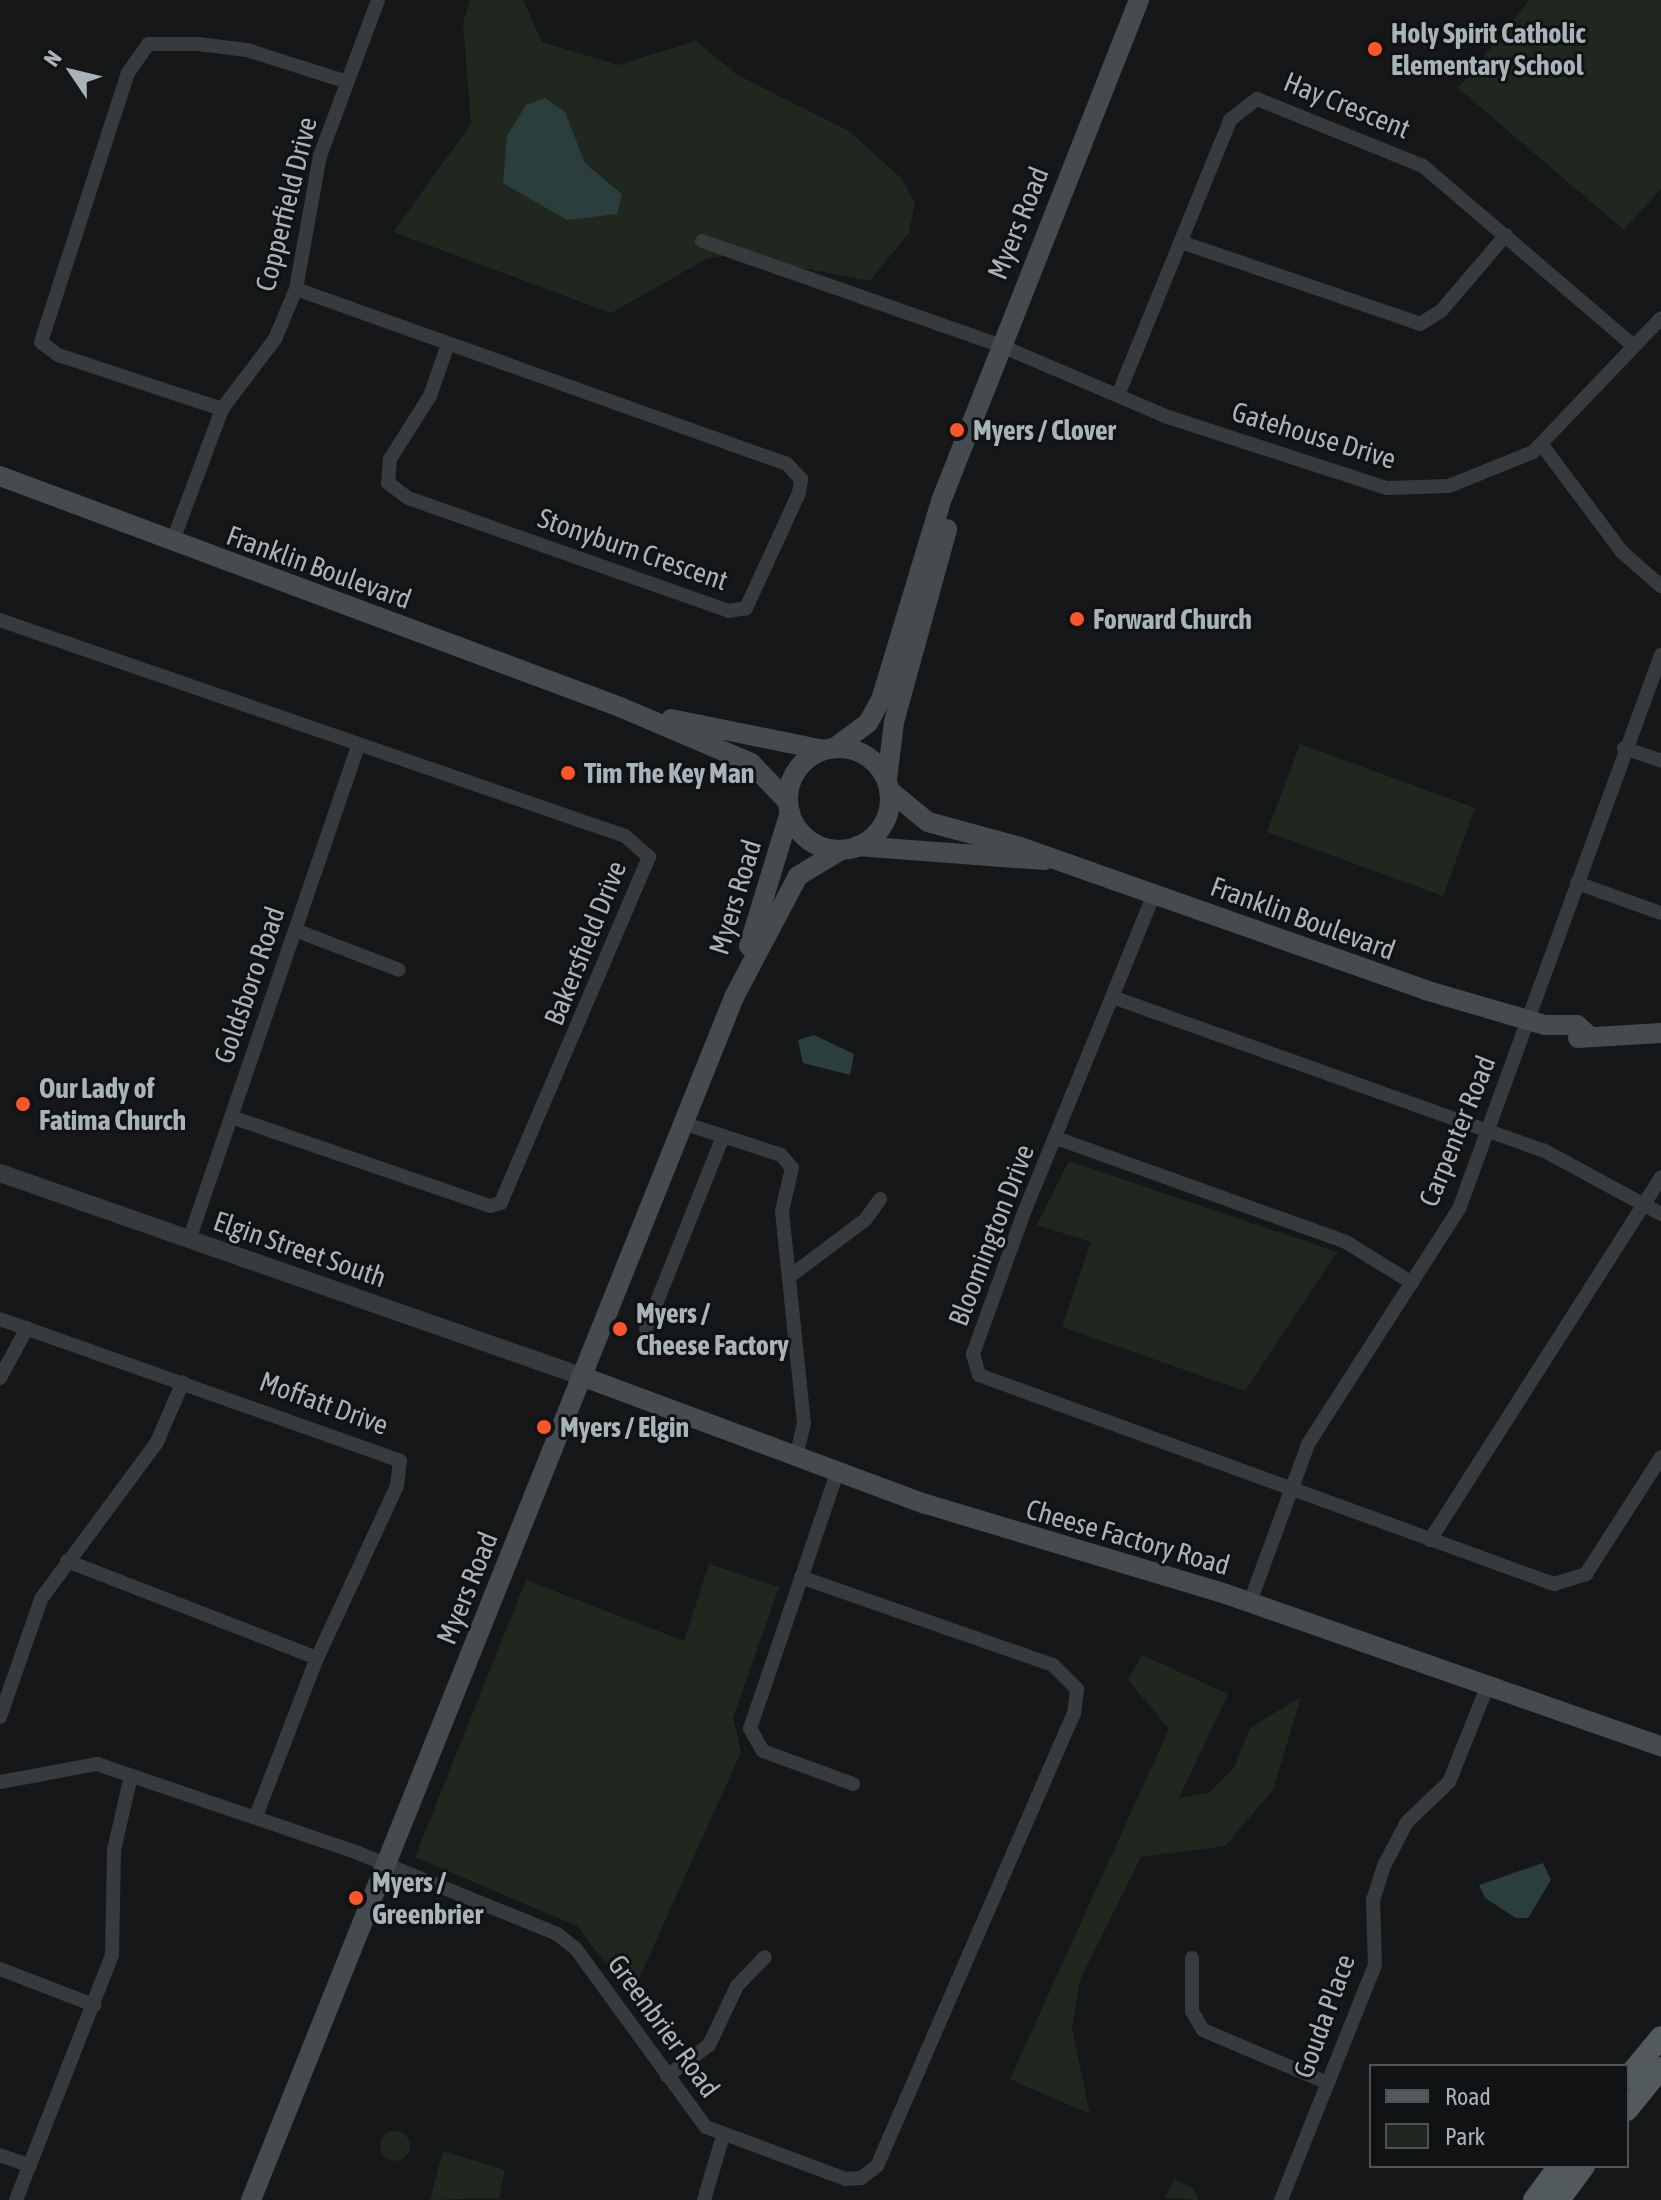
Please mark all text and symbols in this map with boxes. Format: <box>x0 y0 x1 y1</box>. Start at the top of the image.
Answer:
place label: Holy Spirit Catholic Elementary School <box>1391 16 1586 82</box>
north arrow <box>32 32 112 112</box>
marker: Holy Spirit Catholic Elementary School <box>1366 40 1384 58</box>
text: N <box>38 45 67 71</box>
street label: Hay Crescent <box>1279 65 1415 145</box>
street label: Copperfield Drive <box>248 113 324 295</box>
street label: Myers Road <box>980 162 1056 284</box>
street label: Gatehouse Drive <box>1228 394 1400 476</box>
place label: Myers / Clover <box>973 413 1116 447</box>
marker: Myers / Clover <box>948 421 966 439</box>
street label: Stonyburn Crescent <box>534 501 732 597</box>
street label: Franklin Boulevard <box>222 518 416 616</box>
place label: Forward Church <box>1093 602 1252 636</box>
marker: Forward Church <box>1068 610 1086 628</box>
place label: Tim The Key Man <box>584 756 754 790</box>
marker: Tim The Key Man <box>559 764 577 782</box>
street label: Myers Road <box>702 836 768 958</box>
street label: Bakersfield Drive <box>537 856 633 1030</box>
street label: Franklin Boulevard <box>1206 869 1400 967</box>
street label: Goldsboro Road <box>207 902 291 1068</box>
street label: Carpenter Road <box>1412 1051 1502 1211</box>
place label: Our Lady of Fatima Church <box>39 1071 186 1137</box>
marker: Our Lady of Fatima Church <box>14 1095 32 1113</box>
street label: Bloomington Drive <box>941 1140 1041 1330</box>
street label: Elgin Street South <box>209 1204 391 1294</box>
place label: Myers / Cheese Factory <box>636 1296 789 1362</box>
marker: Myers / Cheese Factory <box>611 1320 629 1338</box>
street label: Moffatt Drive <box>255 1364 393 1442</box>
place label: Myers / Elgin <box>560 1410 689 1444</box>
marker: Myers / Elgin <box>535 1418 553 1436</box>
street label: Cheese Factory Road <box>1022 1492 1234 1582</box>
street label: Myers Road <box>429 1527 505 1649</box>
place label: Myers / Greenbrier <box>372 1865 483 1931</box>
marker: Myers / Greenbrier <box>347 1889 365 1907</box>
street label: Greenbrier Road <box>601 1948 727 2104</box>
street label: Gouda Place <box>1286 1950 1362 2082</box>
legend <box>1369 2064 1629 2168</box>
text: Road <box>1445 2083 1491 2110</box>
text: Park <box>1445 2123 1485 2150</box>

